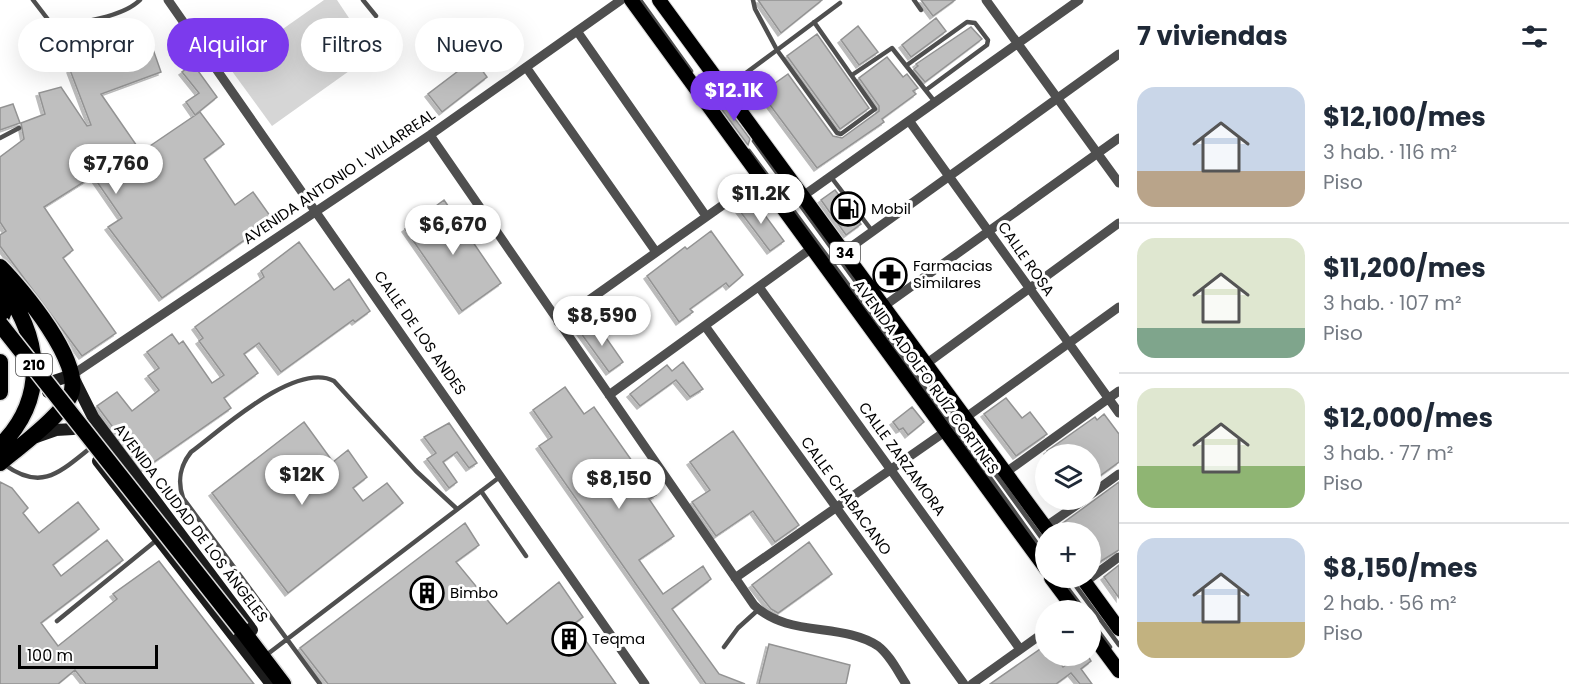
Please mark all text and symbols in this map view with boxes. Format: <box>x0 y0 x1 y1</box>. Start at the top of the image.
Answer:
chip: Comprar <box>18 18 155 72</box>
chip: Alquilar <box>167 18 289 72</box>
chip: Filtros <box>301 18 403 72</box>
chip: Nuevo <box>415 18 524 72</box>
text: 7 viviendas <box>1137 18 1288 54</box>
icon: filters <box>1518 20 1551 53</box>
pin: $12.1K <box>685 71 783 122</box>
text: $12.1K <box>704 76 764 104</box>
text: $12,100/mes <box>1323 99 1486 135</box>
street label: AVENIDA ANTONIO I. VILLARREAL <box>238 104 439 249</box>
icon: home <box>1185 111 1257 183</box>
text: 3 hab. · 116 m² <box>1323 138 1457 166</box>
pin: $7,760 <box>67 144 165 195</box>
text: $7,760 <box>83 149 149 177</box>
text: Piso <box>1323 168 1363 196</box>
pin: $11.2K <box>712 174 810 225</box>
text: $11.2K <box>731 179 791 207</box>
fuel station icon: Mobil <box>830 191 866 227</box>
place label: Mobil <box>871 198 911 219</box>
pin: $6,670 <box>404 205 502 256</box>
text: $6,670 <box>419 210 487 238</box>
street label: CALLE ROSA <box>993 217 1060 300</box>
road number: 34 <box>830 242 860 264</box>
text: $11,200/mes <box>1323 250 1486 286</box>
place label: Farmacias Similares <box>913 255 993 293</box>
pharmacy icon: Farmacias Similares <box>872 257 908 293</box>
icon: home <box>1185 262 1257 334</box>
street label: CALLE DE LOS ANDES <box>370 266 471 399</box>
street label: AVENIDA ADOLFO RUÍZ CORTINES <box>849 275 1004 478</box>
text: 3 hab. · 107 m² <box>1323 289 1462 317</box>
pin: $8,590 <box>553 296 651 347</box>
text: $8,590 <box>567 301 637 329</box>
text: Piso <box>1323 319 1363 347</box>
road number: 210 <box>16 354 52 376</box>
street label: CALLE ZARZAMORA <box>854 398 951 520</box>
text: $12,000/mes <box>1323 400 1493 436</box>
icon: home <box>1185 412 1257 484</box>
street label: AVENIDA CIUDAD DE LOS ÁNGELES <box>110 419 273 626</box>
street label: CALLE CHABACANO <box>796 432 897 559</box>
text: 3 hab. · 77 m² <box>1323 439 1453 467</box>
map controls <box>1035 444 1101 666</box>
button: layers <box>1035 444 1101 510</box>
pin: $12K <box>266 455 338 506</box>
pin: $8,150 <box>570 459 668 510</box>
text: $12K <box>279 460 325 488</box>
text: $8,150 <box>586 464 652 492</box>
text: Piso <box>1323 469 1363 497</box>
button: + <box>1035 522 1101 588</box>
text: $8,150/mes <box>1323 550 1478 586</box>
icon: home <box>1185 562 1257 634</box>
building icon: Bimbo <box>409 575 445 611</box>
place label: Bimbo <box>450 582 498 603</box>
text: 2 hab. · 56 m² <box>1323 589 1457 617</box>
button: − <box>1035 600 1101 666</box>
text: Piso <box>1323 619 1363 647</box>
building icon: Teqma <box>551 621 587 657</box>
place label: Teqma <box>592 628 645 649</box>
scale bar <box>18 642 158 670</box>
text: 100 m <box>27 644 73 667</box>

